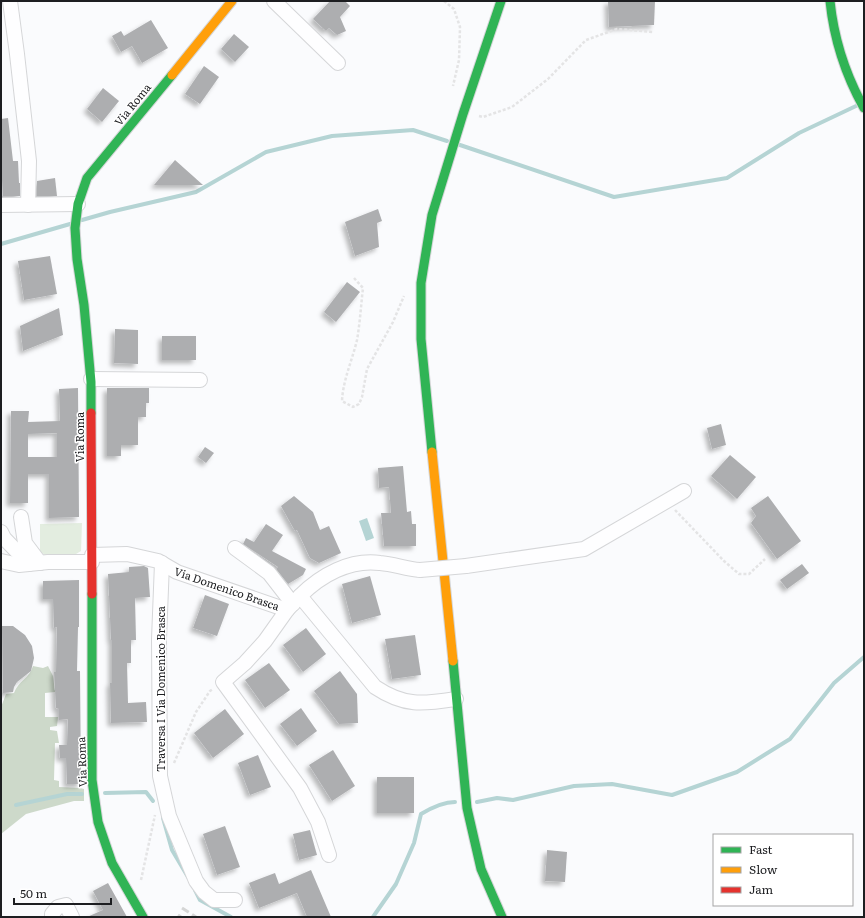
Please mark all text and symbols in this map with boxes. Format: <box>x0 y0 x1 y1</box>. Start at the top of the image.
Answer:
street label: Via Roma <box>110 79 154 129</box>
street label: Via Roma <box>71 412 87 462</box>
street label: Via Domenico Brasca <box>172 562 282 614</box>
street label: Traversa I Via Domenico Brasca <box>152 606 168 772</box>
street label: Via Roma <box>72 737 90 787</box>
legend <box>713 834 853 906</box>
text: Fast <box>749 840 773 858</box>
text: Slow <box>749 860 778 878</box>
scale bar <box>14 880 111 906</box>
text: Jam <box>749 880 774 898</box>
text: 50 m <box>20 884 47 902</box>

